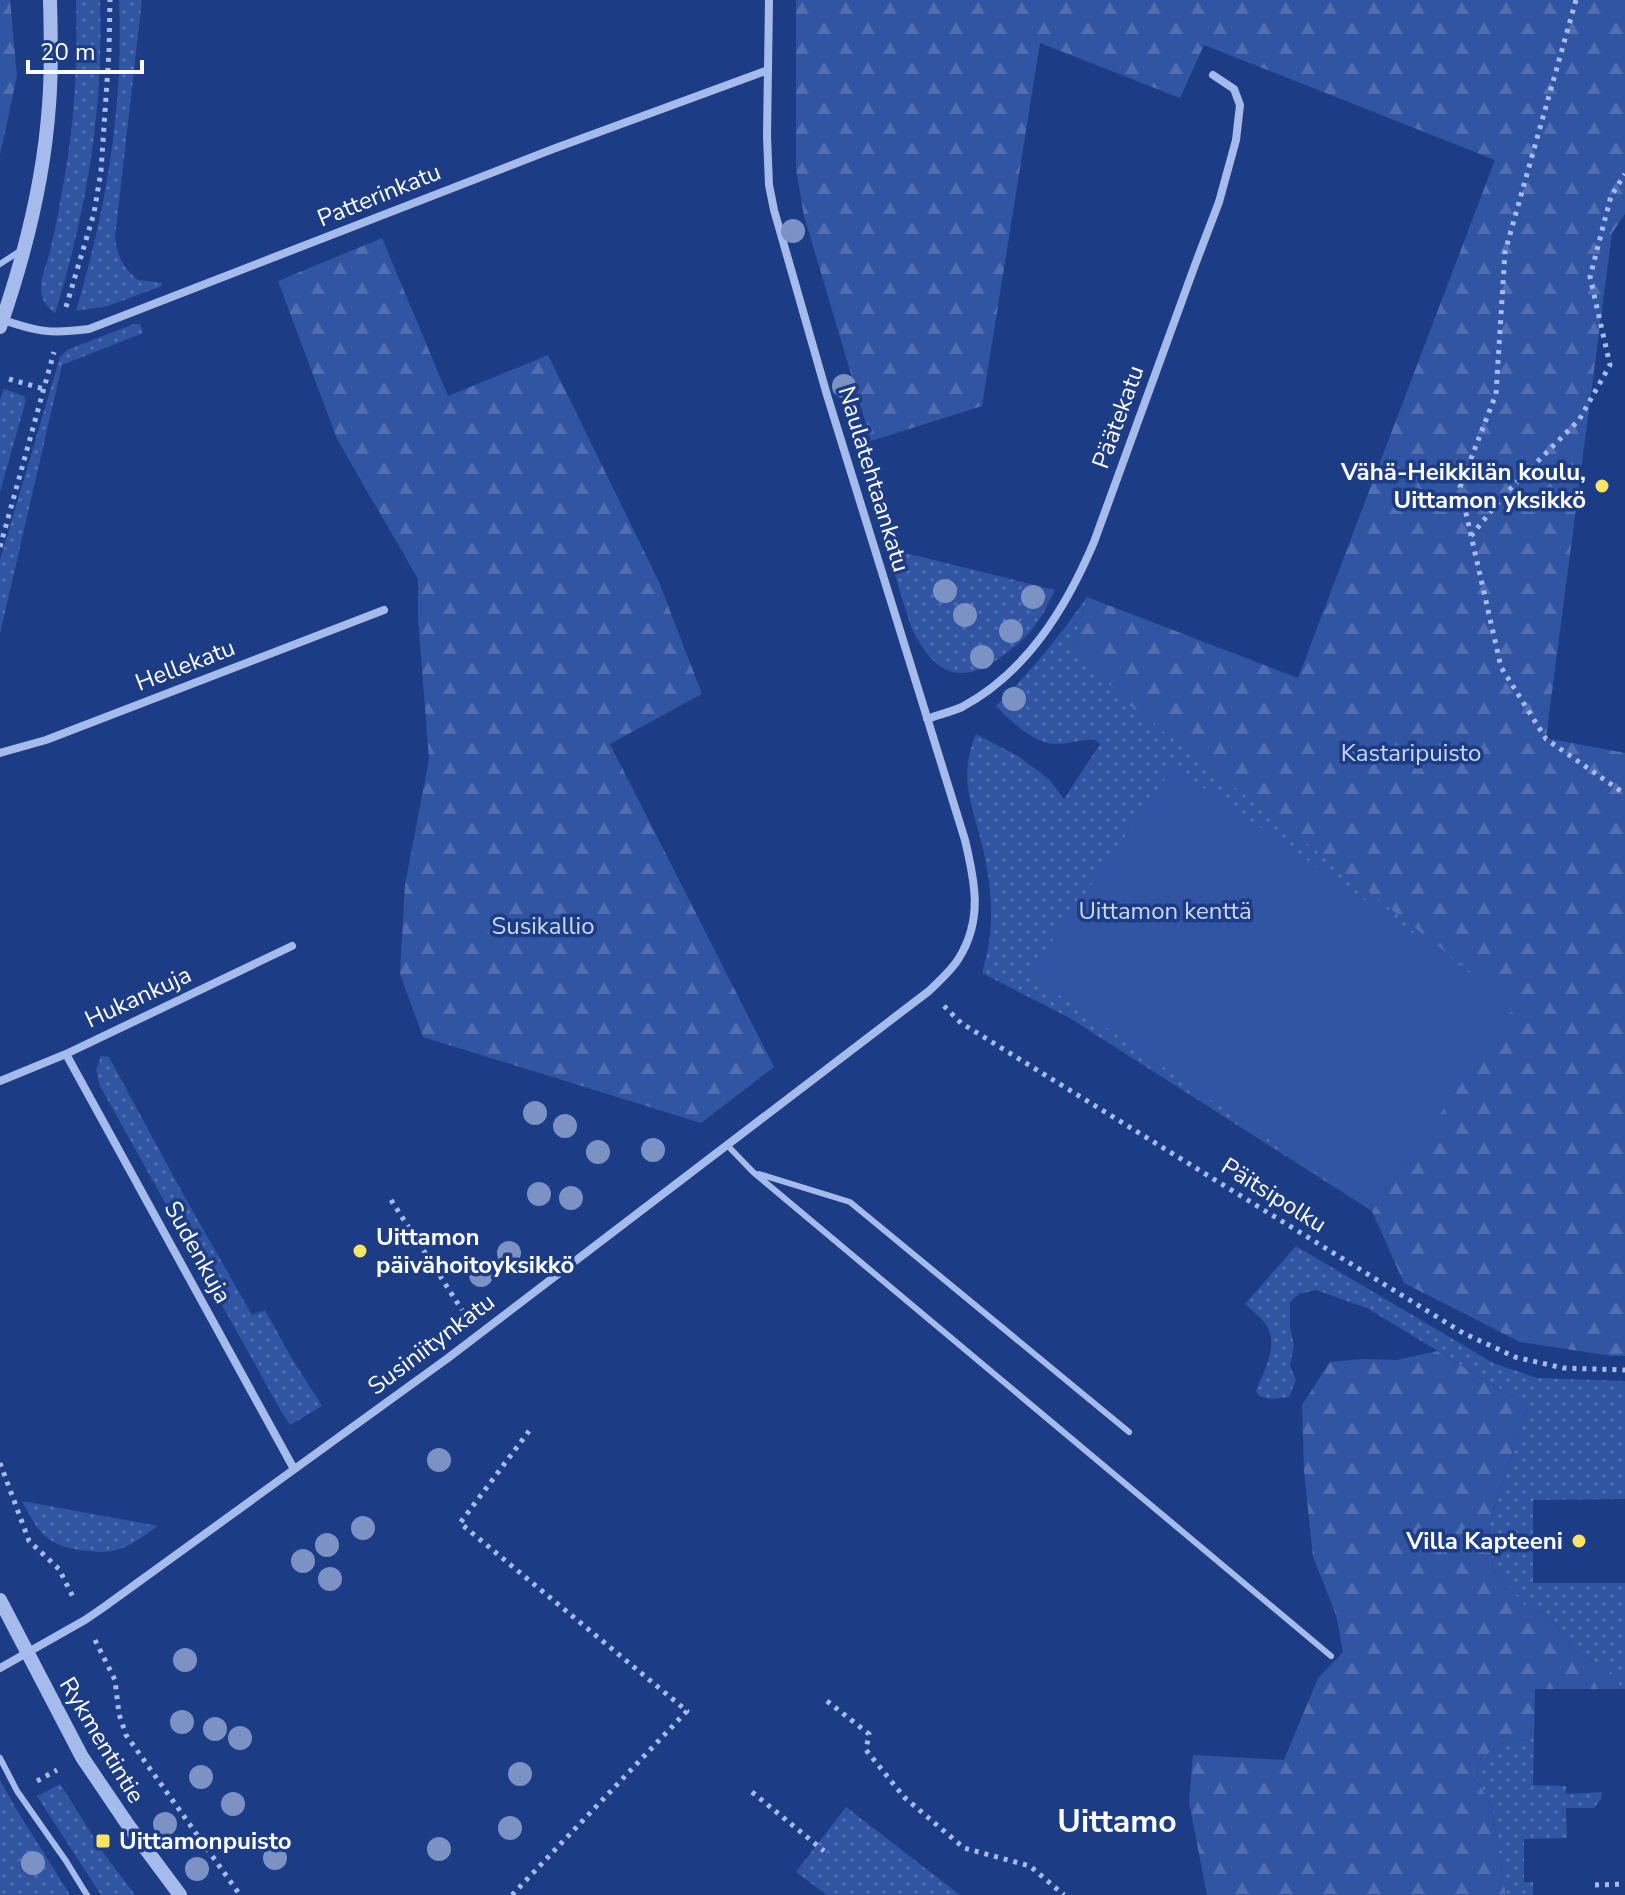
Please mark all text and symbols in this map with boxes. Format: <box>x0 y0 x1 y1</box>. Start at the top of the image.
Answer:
scale bar <box>28 24 142 74</box>
text: 20 m <box>40 36 96 68</box>
street label: Patterinkatu <box>312 156 446 234</box>
street label: Päätekatu <box>1085 361 1151 473</box>
street label: Naulatehtaankatu <box>831 382 917 576</box>
place label: Vähä-Heikkilän koulu, Uittamon yksikkö <box>1340 456 1586 516</box>
marker: Vähä-Heikkilän koulu, Uittamon yksikkö <box>1593 477 1611 495</box>
street label: Hellekatu <box>131 631 239 699</box>
park label: Kastaripuisto <box>1341 737 1481 769</box>
park label: Uittamon kenttä <box>1078 895 1252 927</box>
park label: Susikallio <box>491 910 595 942</box>
street label: Hukankuja <box>80 958 196 1036</box>
street label: Päitsipolku <box>1215 1150 1333 1240</box>
street label: Sudenkuja <box>157 1195 239 1309</box>
place label: Uittamon päivähoitoyksikkö <box>376 1221 574 1281</box>
marker: Uittamon päivähoitoyksikkö <box>351 1242 369 1260</box>
street label: Susiniitynkatu <box>361 1286 501 1402</box>
place label: Villa Kapteeni <box>1405 1525 1563 1557</box>
marker: Villa Kapteeni <box>1570 1532 1588 1550</box>
street label: Rykmentintie <box>52 1671 152 1809</box>
district label: Uittamo <box>1057 1800 1177 1843</box>
place label: Uittamonpuisto <box>119 1825 292 1857</box>
marker: Uittamonpuisto <box>94 1832 112 1850</box>

